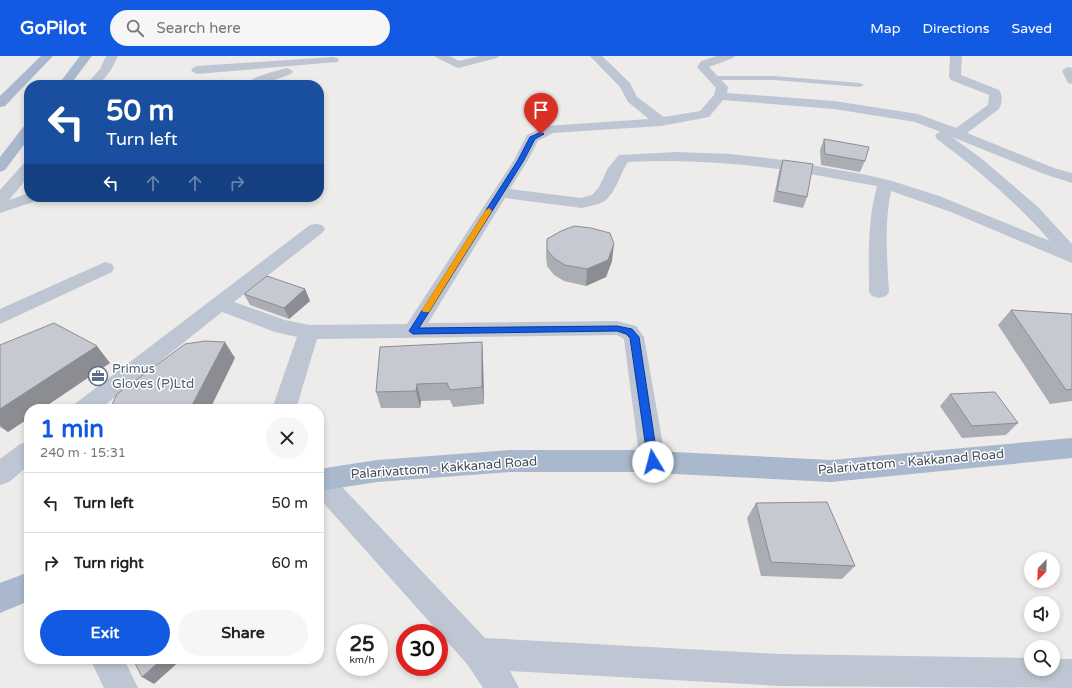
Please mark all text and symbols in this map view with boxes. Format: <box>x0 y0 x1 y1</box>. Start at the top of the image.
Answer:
search box <box>110 10 390 46</box>
text: GoPilot <box>20 17 86 39</box>
icon: search <box>124 17 146 39</box>
text: Search here <box>156 19 241 37</box>
text: Map <box>870 20 901 37</box>
text: Directions <box>923 20 990 37</box>
text: Saved <box>1012 20 1052 37</box>
pin <box>524 93 558 134</box>
text: 50 m <box>106 94 174 128</box>
icon: left <box>40 96 92 148</box>
icon: arrive <box>530 99 552 121</box>
text: Turn left <box>106 128 178 150</box>
icon: left <box>100 172 122 194</box>
icon: ahead <box>142 172 164 194</box>
icon: ahead <box>184 172 206 194</box>
icon: right <box>226 172 248 194</box>
place label: Primus Gloves (P)Ltd <box>112 361 194 392</box>
office icon: Primus Gloves (P)Ltd <box>87 365 109 387</box>
text: 1 min <box>40 415 104 444</box>
button: close <box>266 417 308 459</box>
position arrow <box>632 441 674 483</box>
text: 240 m · 15:31 <box>40 445 126 461</box>
street label: Palarivattom - Kakkanad Road <box>817 446 1005 478</box>
street label: Palarivattom - Kakkanad Road <box>350 453 538 483</box>
icon: left <box>40 492 62 514</box>
text: Turn left <box>74 494 134 512</box>
text: 50 m <box>271 494 308 512</box>
icon: right <box>40 552 62 574</box>
north arrow <box>1024 552 1060 588</box>
map controls <box>1024 552 1060 676</box>
text: Turn right <box>74 554 144 572</box>
text: 60 m <box>271 554 308 572</box>
button: sound <box>1024 596 1060 632</box>
button: Exit <box>40 610 170 656</box>
button: Share <box>178 610 308 656</box>
speed limit sign: 30 <box>396 624 448 676</box>
text: 25 <box>349 633 375 657</box>
button: search <box>1024 640 1060 676</box>
text: km/h <box>349 654 375 666</box>

